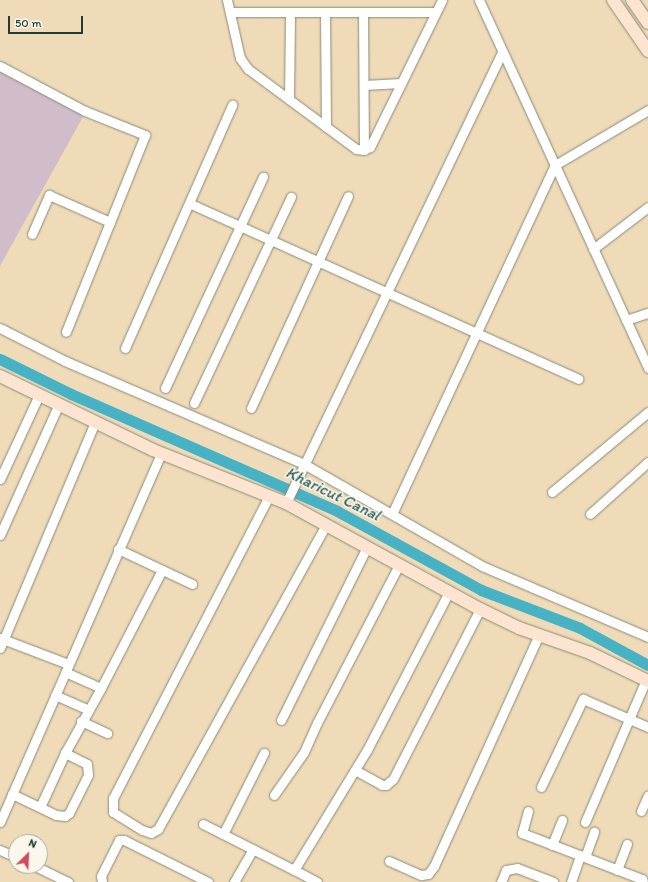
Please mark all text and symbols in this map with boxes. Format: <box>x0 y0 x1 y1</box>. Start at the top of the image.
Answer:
scale bar <box>10 8 85 34</box>
text: 50 m <box>15 16 41 30</box>
water label: Kharicut Canal <box>282 463 384 525</box>
north arrow <box>8 834 48 874</box>
text: N <box>27 836 39 851</box>

